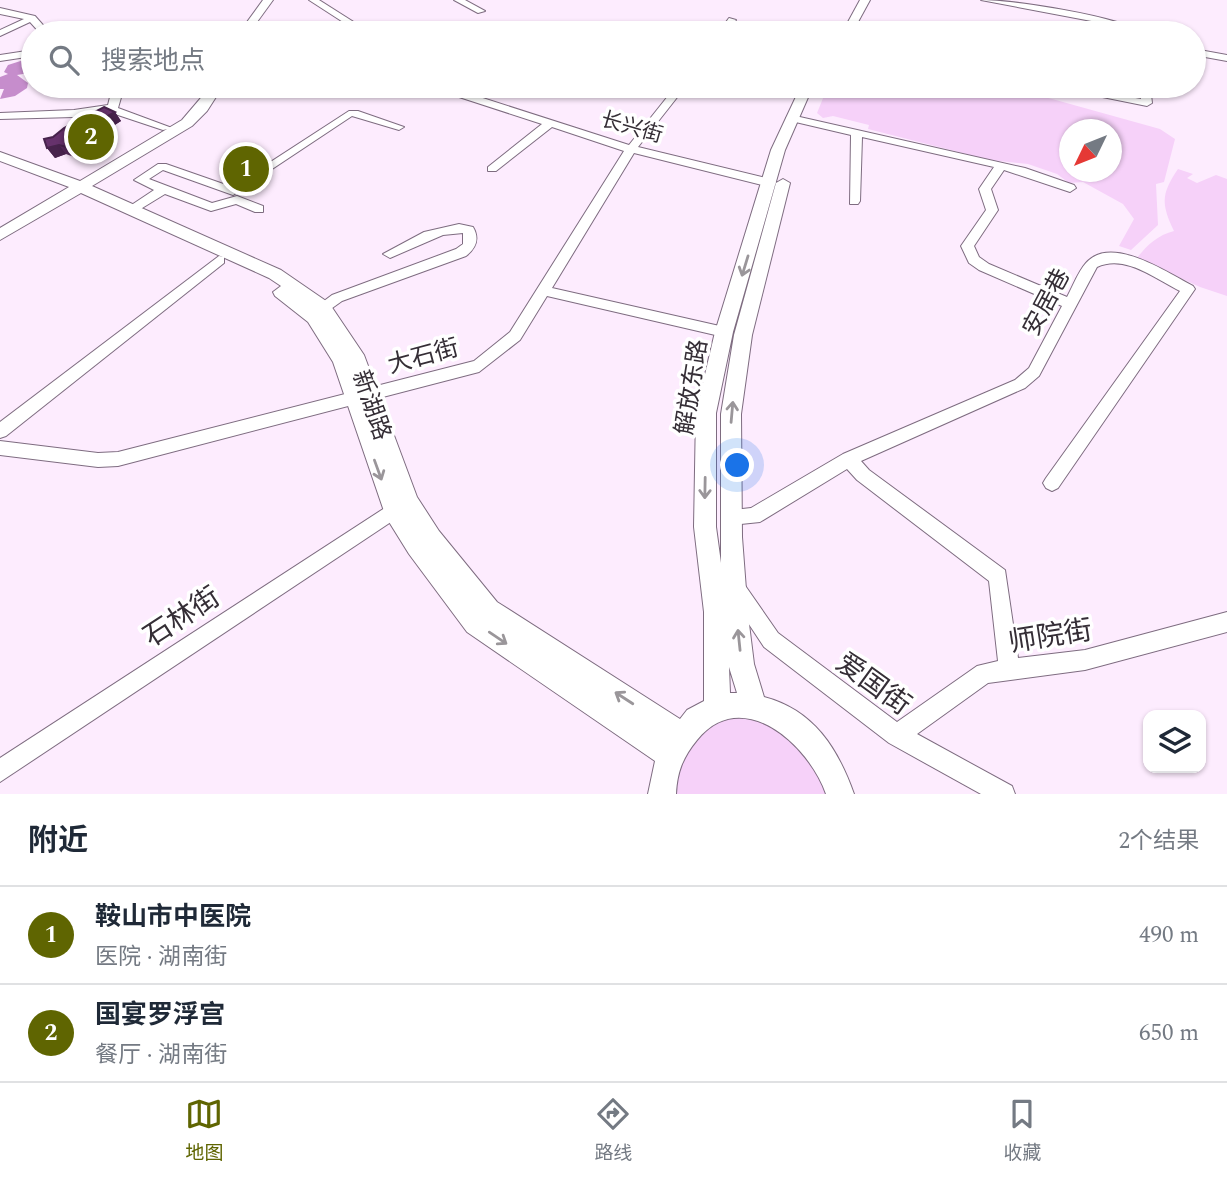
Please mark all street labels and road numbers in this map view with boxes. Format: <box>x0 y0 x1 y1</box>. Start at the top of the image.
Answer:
street label: 长兴街 <box>597 104 666 152</box>
street label: 安居巷 <box>1014 262 1080 343</box>
street label: 大石街 <box>384 330 463 384</box>
street label: 解放东路 <box>667 337 717 437</box>
street label: 新湖路 <box>342 365 400 445</box>
street label: 石林街 <box>135 576 229 658</box>
street label: 师院街 <box>1005 609 1095 664</box>
street label: 爱国街 <box>826 642 920 726</box>

